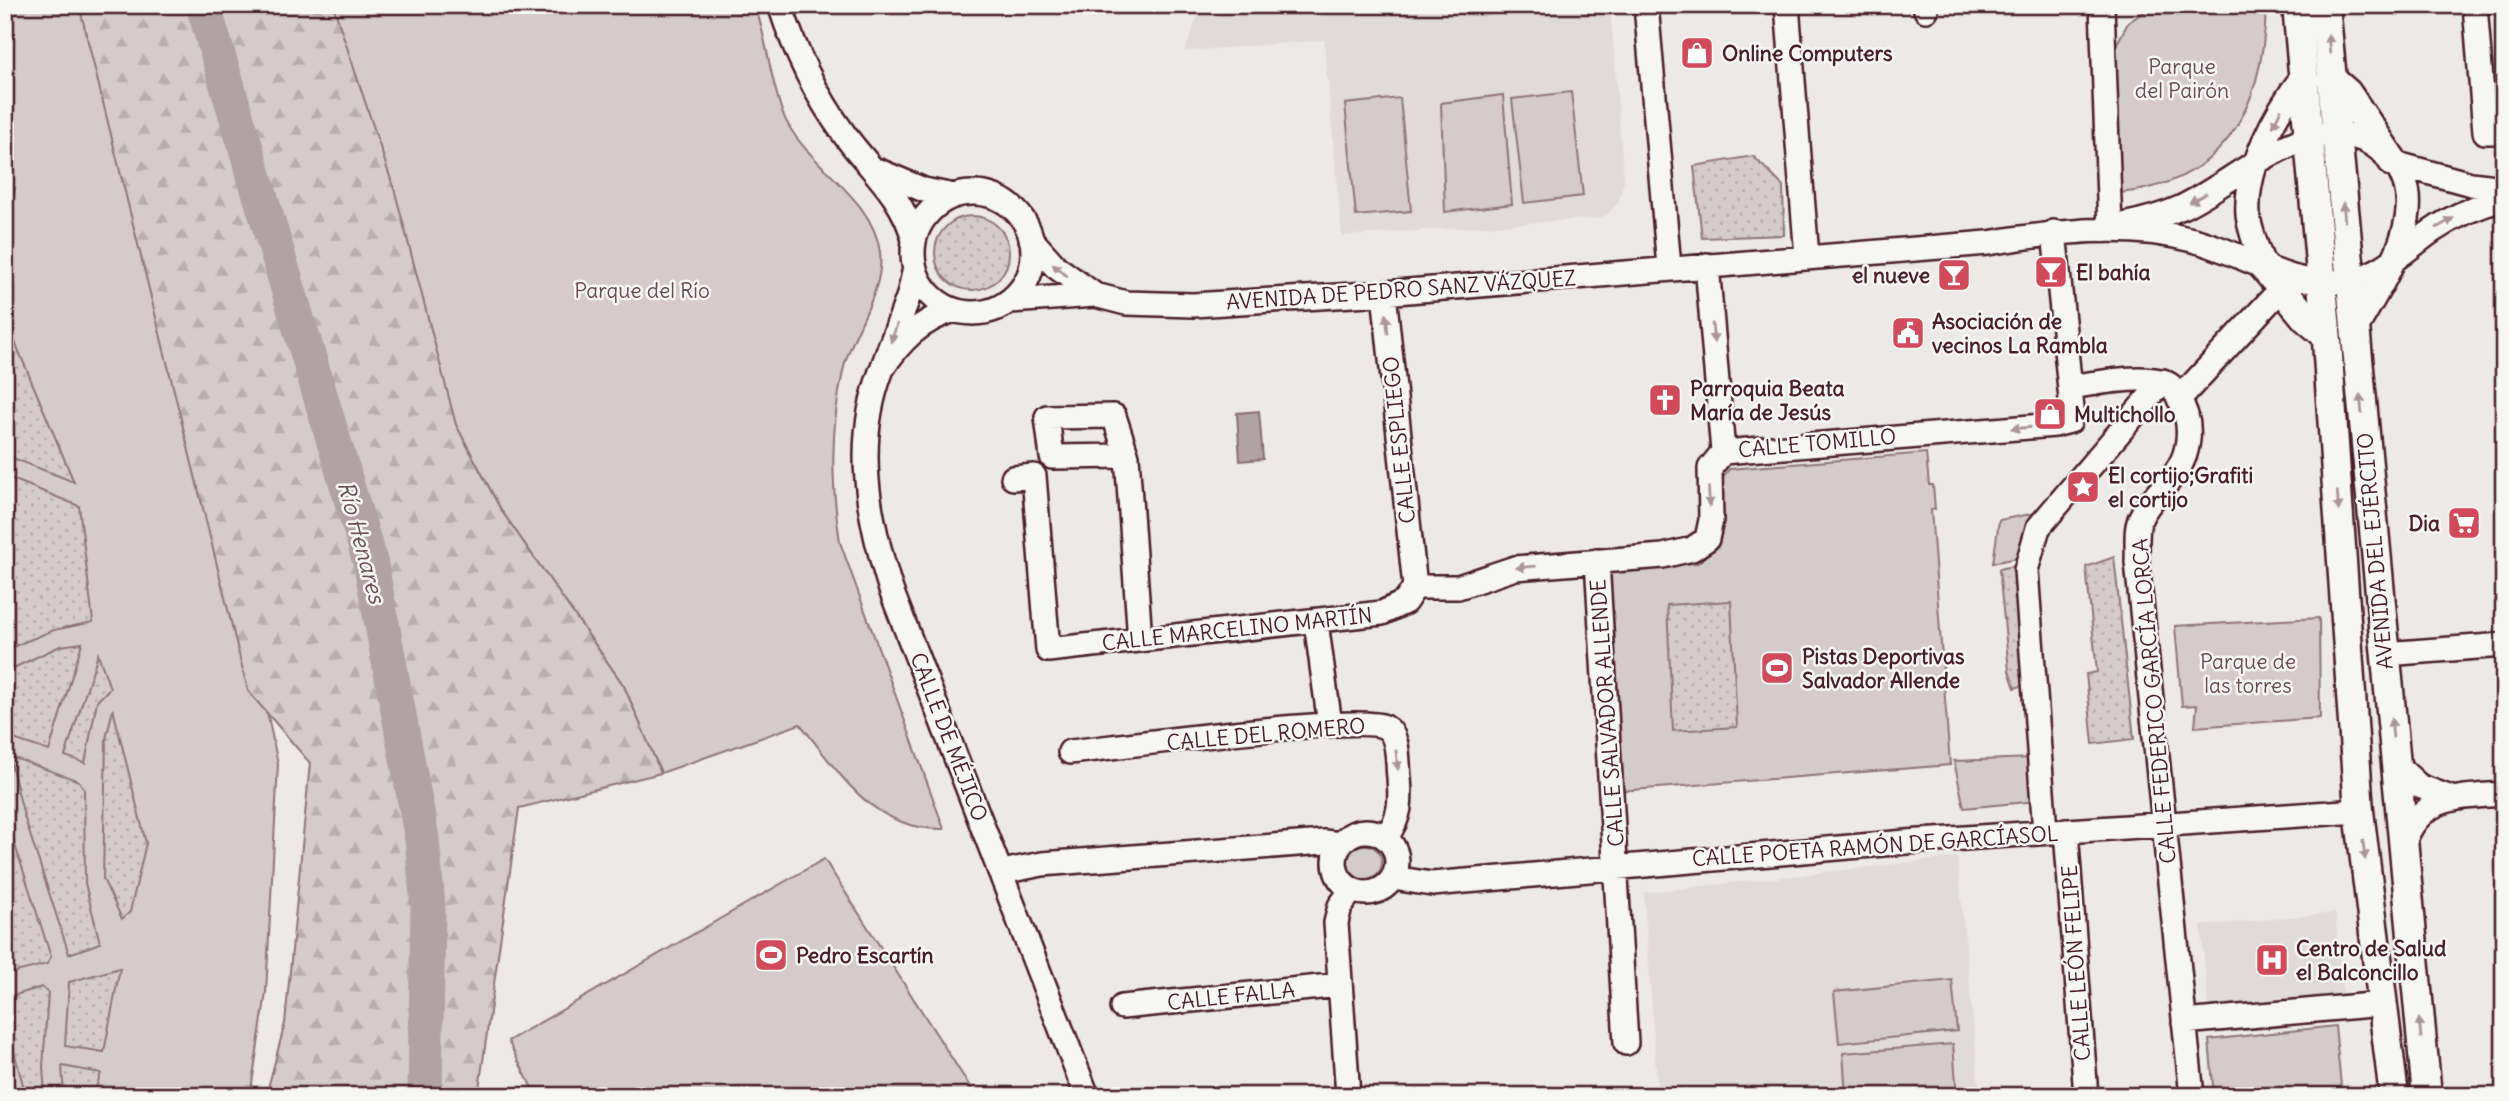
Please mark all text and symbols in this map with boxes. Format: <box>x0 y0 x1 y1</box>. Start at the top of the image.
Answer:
one-way arrow <box>2323 33 2334 55</box>
shop icon: Online Computers <box>1678 34 1716 72</box>
place label: Online Computers <box>1722 40 1893 67</box>
park label: Parque del Pairón <box>2135 53 2229 104</box>
one-way arrow <box>2271 108 2282 128</box>
one-way arrow <box>2188 192 2207 204</box>
one-way arrow <box>2338 201 2349 223</box>
one-way arrow <box>2435 218 2455 230</box>
bar icon: El bahía <box>2032 253 2070 291</box>
bar icon: el nueve <box>1935 256 1973 294</box>
place label: El bahía <box>2076 259 2150 286</box>
place label: el nueve <box>1852 262 1930 289</box>
one-way arrow <box>1052 263 1069 278</box>
street label: AVENIDA DE PEDRO SANZ VÁZQUEZ <box>1225 264 1577 316</box>
park label: Parque del Río <box>574 277 710 304</box>
place label: Asociación de vecinos La Rambla <box>1932 308 2108 359</box>
one-way arrow <box>1381 313 1392 335</box>
public building icon: Asociación de vecinos La Rambla <box>1889 314 1927 352</box>
one-way arrow <box>888 322 899 343</box>
one-way arrow <box>1708 322 1719 344</box>
street label: CALLE ESPLIEGO <box>1377 355 1421 525</box>
place label: Parroquia Beata María de Jesús <box>1690 375 1845 426</box>
church icon: Parroquia Beata María de Jesús <box>1646 381 1684 419</box>
one-way arrow <box>2355 393 2366 415</box>
shop icon: Multichollo <box>2031 395 2069 433</box>
place label: Multichollo <box>2074 401 2176 428</box>
one-way arrow <box>2010 422 2032 433</box>
street label: CALLE TOMILLO <box>1737 423 1897 463</box>
street label: AVENIDA DEL EJÉRCITO <box>2351 432 2399 670</box>
place label: El cortijo;Grafiti el cortijo <box>2108 462 2253 513</box>
place icon: El cortijo;Grafiti el cortijo <box>2064 468 2102 506</box>
water label: Río Henares <box>332 478 393 608</box>
one-way arrow <box>1704 487 1715 509</box>
one-way arrow <box>2333 490 2344 512</box>
supermarket icon: Dia <box>2445 504 2483 542</box>
place label: Dia <box>2408 510 2440 537</box>
street label: CALLE FEDERICO GARCÍA LORCA <box>2126 537 2182 865</box>
one-way arrow <box>1515 562 1537 573</box>
street label: CALLE SALVADOR ALLENDE <box>1584 578 1630 848</box>
street label: CALLE MARCELINO MARTÍN <box>1100 601 1374 657</box>
place label: Pistas Deportivas Salvador Allende <box>1802 643 1965 694</box>
park label: Parque de las torres <box>2200 648 2296 699</box>
street label: CALLE DE MÉJICO <box>904 649 994 825</box>
sports icon: Pistas Deportivas Salvador Allende <box>1758 649 1796 687</box>
street label: CALLE DEL ROMERO <box>1165 712 1367 756</box>
one-way arrow <box>2386 717 2397 739</box>
one-way arrow <box>1392 750 1403 772</box>
street label: CALLE POETA RAMÓN DE GARCÍASOL <box>1691 820 2059 872</box>
one-way arrow <box>2358 839 2369 861</box>
street label: CALLE LEÓN FELIPE <box>2056 864 2096 1062</box>
place label: Centro de Salud el Balconcillo <box>2296 935 2447 986</box>
sports icon: Pedro Escartín <box>752 936 790 974</box>
hospital icon: Centro de Salud el Balconcillo <box>2253 941 2291 979</box>
place label: Pedro Escartín <box>796 942 934 969</box>
street label: CALLE FALLA <box>1166 976 1296 1016</box>
one-way arrow <box>2415 1017 2426 1039</box>

